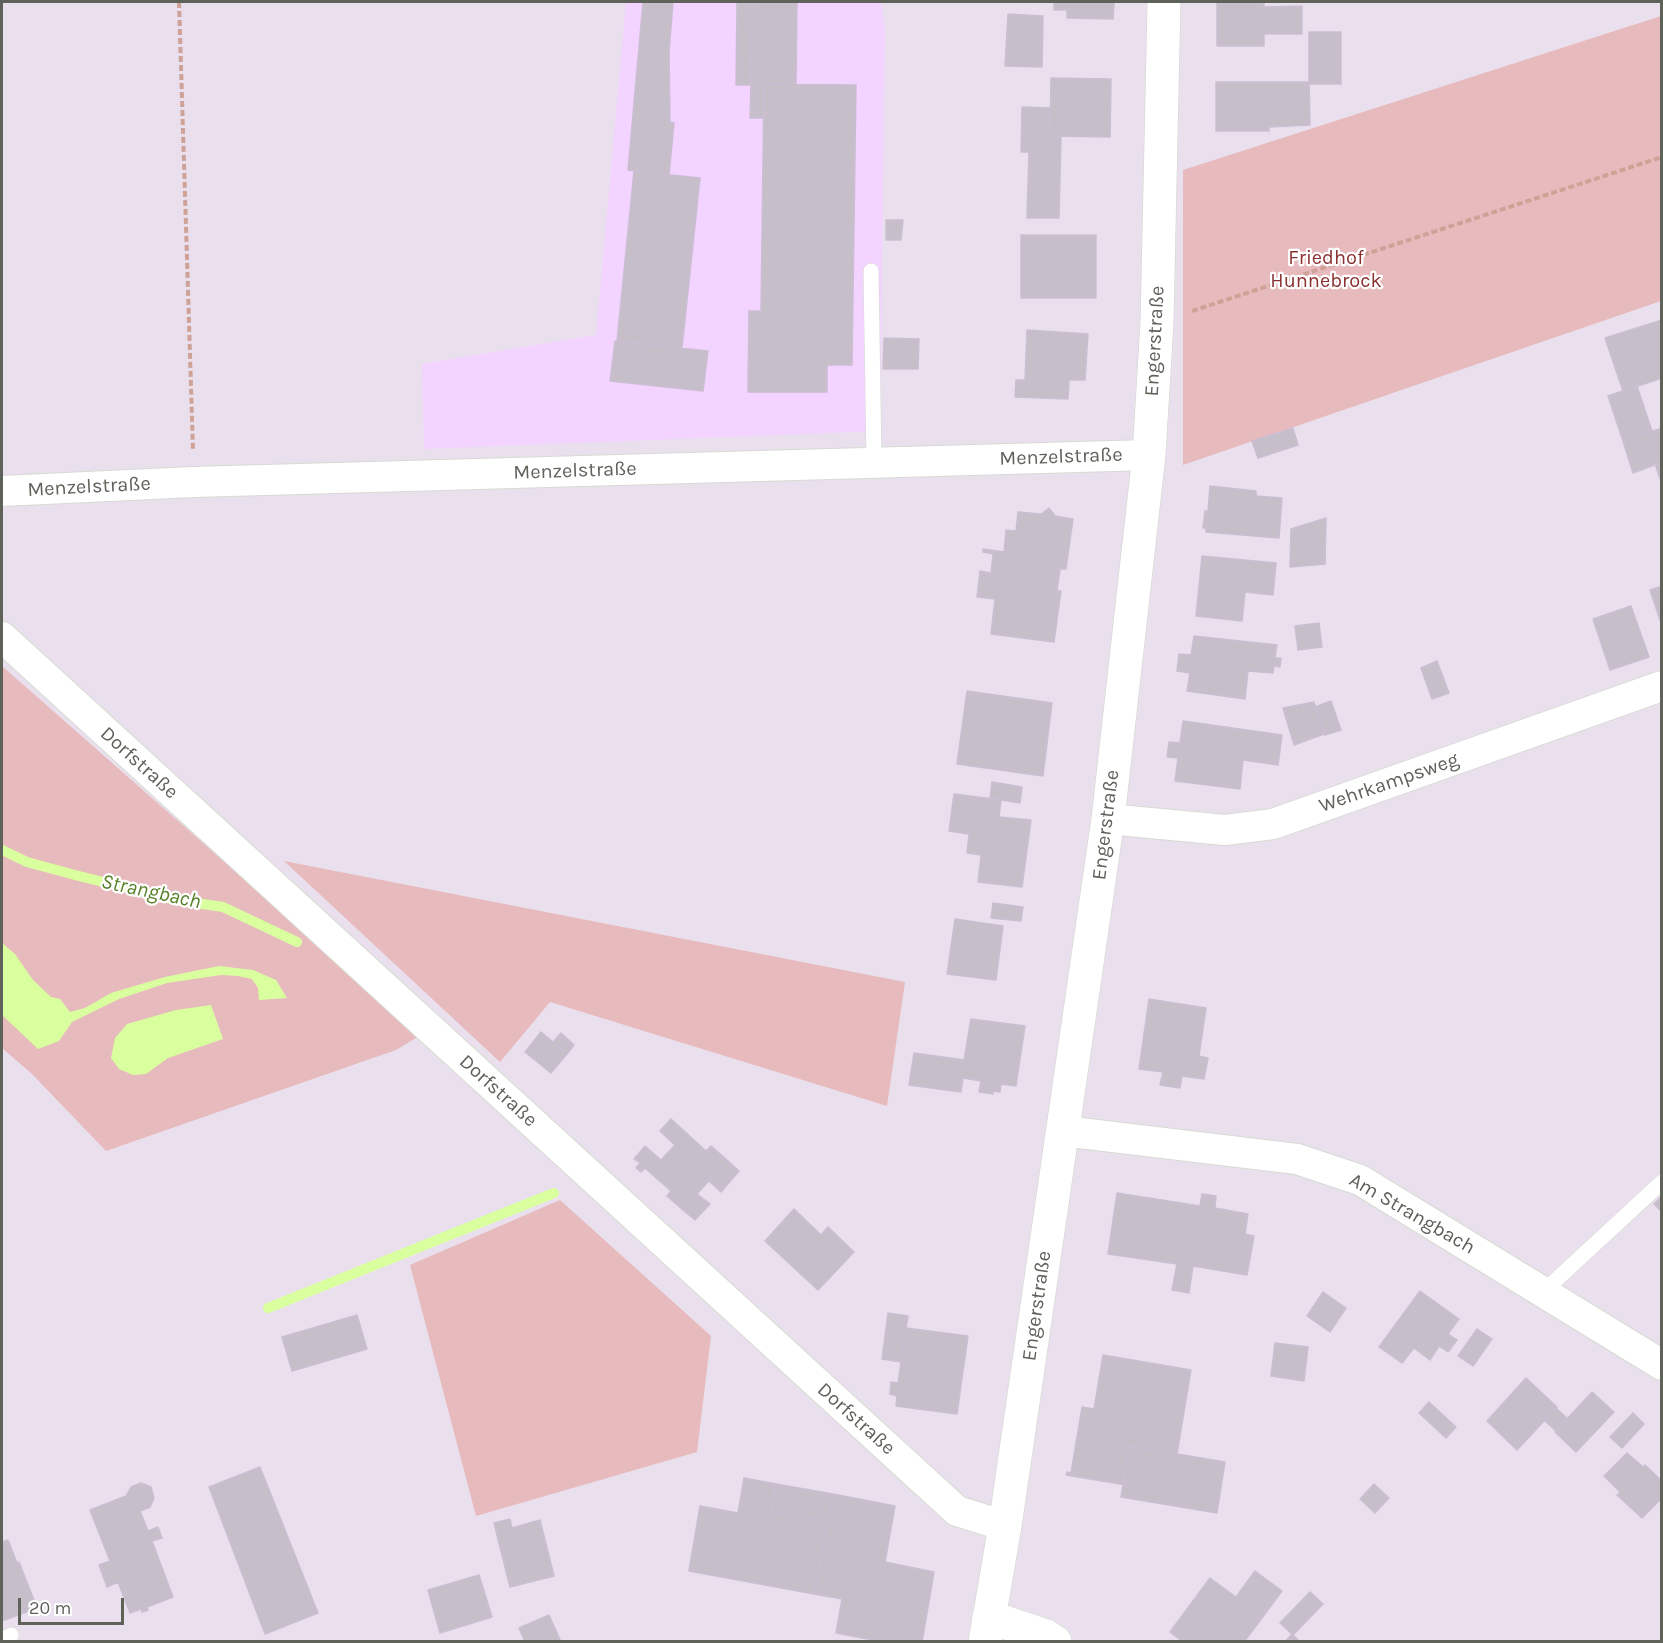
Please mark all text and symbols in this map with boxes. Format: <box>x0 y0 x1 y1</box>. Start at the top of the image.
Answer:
park label: Friedhof Hunnebrock <box>1270 246 1382 293</box>
street label: Engerstraße <box>1140 285 1170 397</box>
street label: Menzelstraße <box>999 443 1123 471</box>
street label: Menzelstraße <box>513 457 637 485</box>
street label: Menzelstraße <box>27 472 151 502</box>
street label: Dorfstraße <box>95 722 183 804</box>
street label: Wehrkampsweg <box>1316 748 1462 818</box>
street label: Engerstraße <box>1087 768 1125 882</box>
water label: Strangbach <box>99 869 203 915</box>
street label: Dorfstraße <box>454 1050 542 1132</box>
street label: Am Strangbach <box>1345 1168 1479 1260</box>
street label: Engerstraße <box>1017 1249 1057 1363</box>
street label: Dorfstraße <box>812 1378 900 1460</box>
scale bar <box>21 1586 128 1624</box>
text: 20 m <box>29 1597 71 1619</box>

